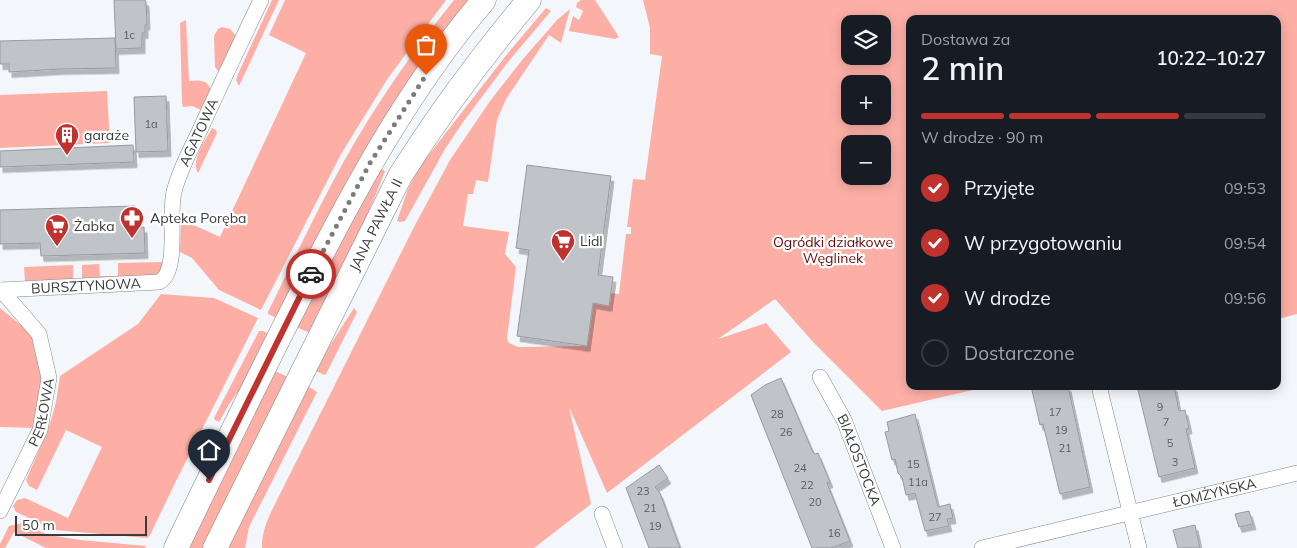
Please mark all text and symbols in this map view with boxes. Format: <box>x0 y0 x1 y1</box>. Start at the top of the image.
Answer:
map controls <box>841 15 891 185</box>
button: layers <box>841 15 891 65</box>
pin <box>405 24 447 75</box>
house number: 1c <box>123 28 136 42</box>
text: Dostawa za <box>921 29 1010 49</box>
icon: bag <box>412 31 440 59</box>
text: 10:22–10:27 <box>1156 46 1266 70</box>
text: 2 min <box>921 48 1004 88</box>
button: + <box>841 75 891 125</box>
street label: AGATOWA <box>175 95 223 169</box>
house number: 1a <box>144 117 158 131</box>
building icon: garaże <box>54 122 80 156</box>
place label: garaże <box>84 126 129 144</box>
text: W drodze · 90 m <box>921 127 1043 147</box>
button: − <box>841 135 891 185</box>
icon: check <box>921 174 949 202</box>
street label: JANA PAWŁA II <box>345 175 406 274</box>
text: Przyjęte <box>964 176 1035 200</box>
text: 09:53 <box>1224 178 1266 198</box>
pharmacy icon: Apteka Poręba <box>119 205 145 239</box>
place label: Apteka Poręba <box>150 209 246 227</box>
supermarket icon: Żabka <box>44 213 70 247</box>
place label: Żabka <box>74 217 115 235</box>
supermarket icon: Lidl <box>550 228 576 262</box>
icon: check <box>921 229 949 257</box>
text: W przygotowaniu <box>964 231 1122 255</box>
place label: Lidl <box>580 232 603 250</box>
park label: Ogródki działkowe Węglinek <box>773 233 893 267</box>
text: 09:54 <box>1224 233 1266 253</box>
courier <box>286 249 336 299</box>
icon: car <box>297 260 325 288</box>
street label: BURSZTYNOWA <box>31 274 142 297</box>
icon: check <box>921 284 949 312</box>
text: W drodze <box>964 286 1051 310</box>
text: 09:56 <box>1224 288 1266 308</box>
text: Dostarczone <box>964 341 1075 365</box>
street label: PERŁOWA <box>24 376 58 449</box>
house number: 9 <box>1157 400 1163 414</box>
house number: 17 <box>1048 405 1062 419</box>
house number: 28 <box>770 407 784 421</box>
street label: BIAŁOSTOCKA <box>833 411 885 509</box>
house number: 7 <box>1163 415 1169 429</box>
house number: 19 <box>1054 423 1068 437</box>
house number: 26 <box>779 425 793 439</box>
pin <box>188 429 230 480</box>
icon: home <box>195 436 223 464</box>
house number: 5 <box>1167 436 1174 450</box>
house number: 21 <box>1058 441 1072 455</box>
house number: 3 <box>1172 455 1178 469</box>
house number: 15 <box>906 457 920 471</box>
house number: 24 <box>793 461 807 475</box>
street label: ŁOMŻYŃSKA <box>1170 474 1259 511</box>
house number: 11a <box>908 475 928 489</box>
house number: 22 <box>800 478 814 492</box>
house number: 23 <box>636 484 650 498</box>
house number: 20 <box>808 495 822 509</box>
house number: 21 <box>643 501 657 515</box>
house number: 27 <box>928 510 942 524</box>
scale bar <box>15 513 148 536</box>
text: 50 m <box>22 516 55 534</box>
house number: 19 <box>648 519 662 533</box>
house number: 16 <box>827 526 841 540</box>

